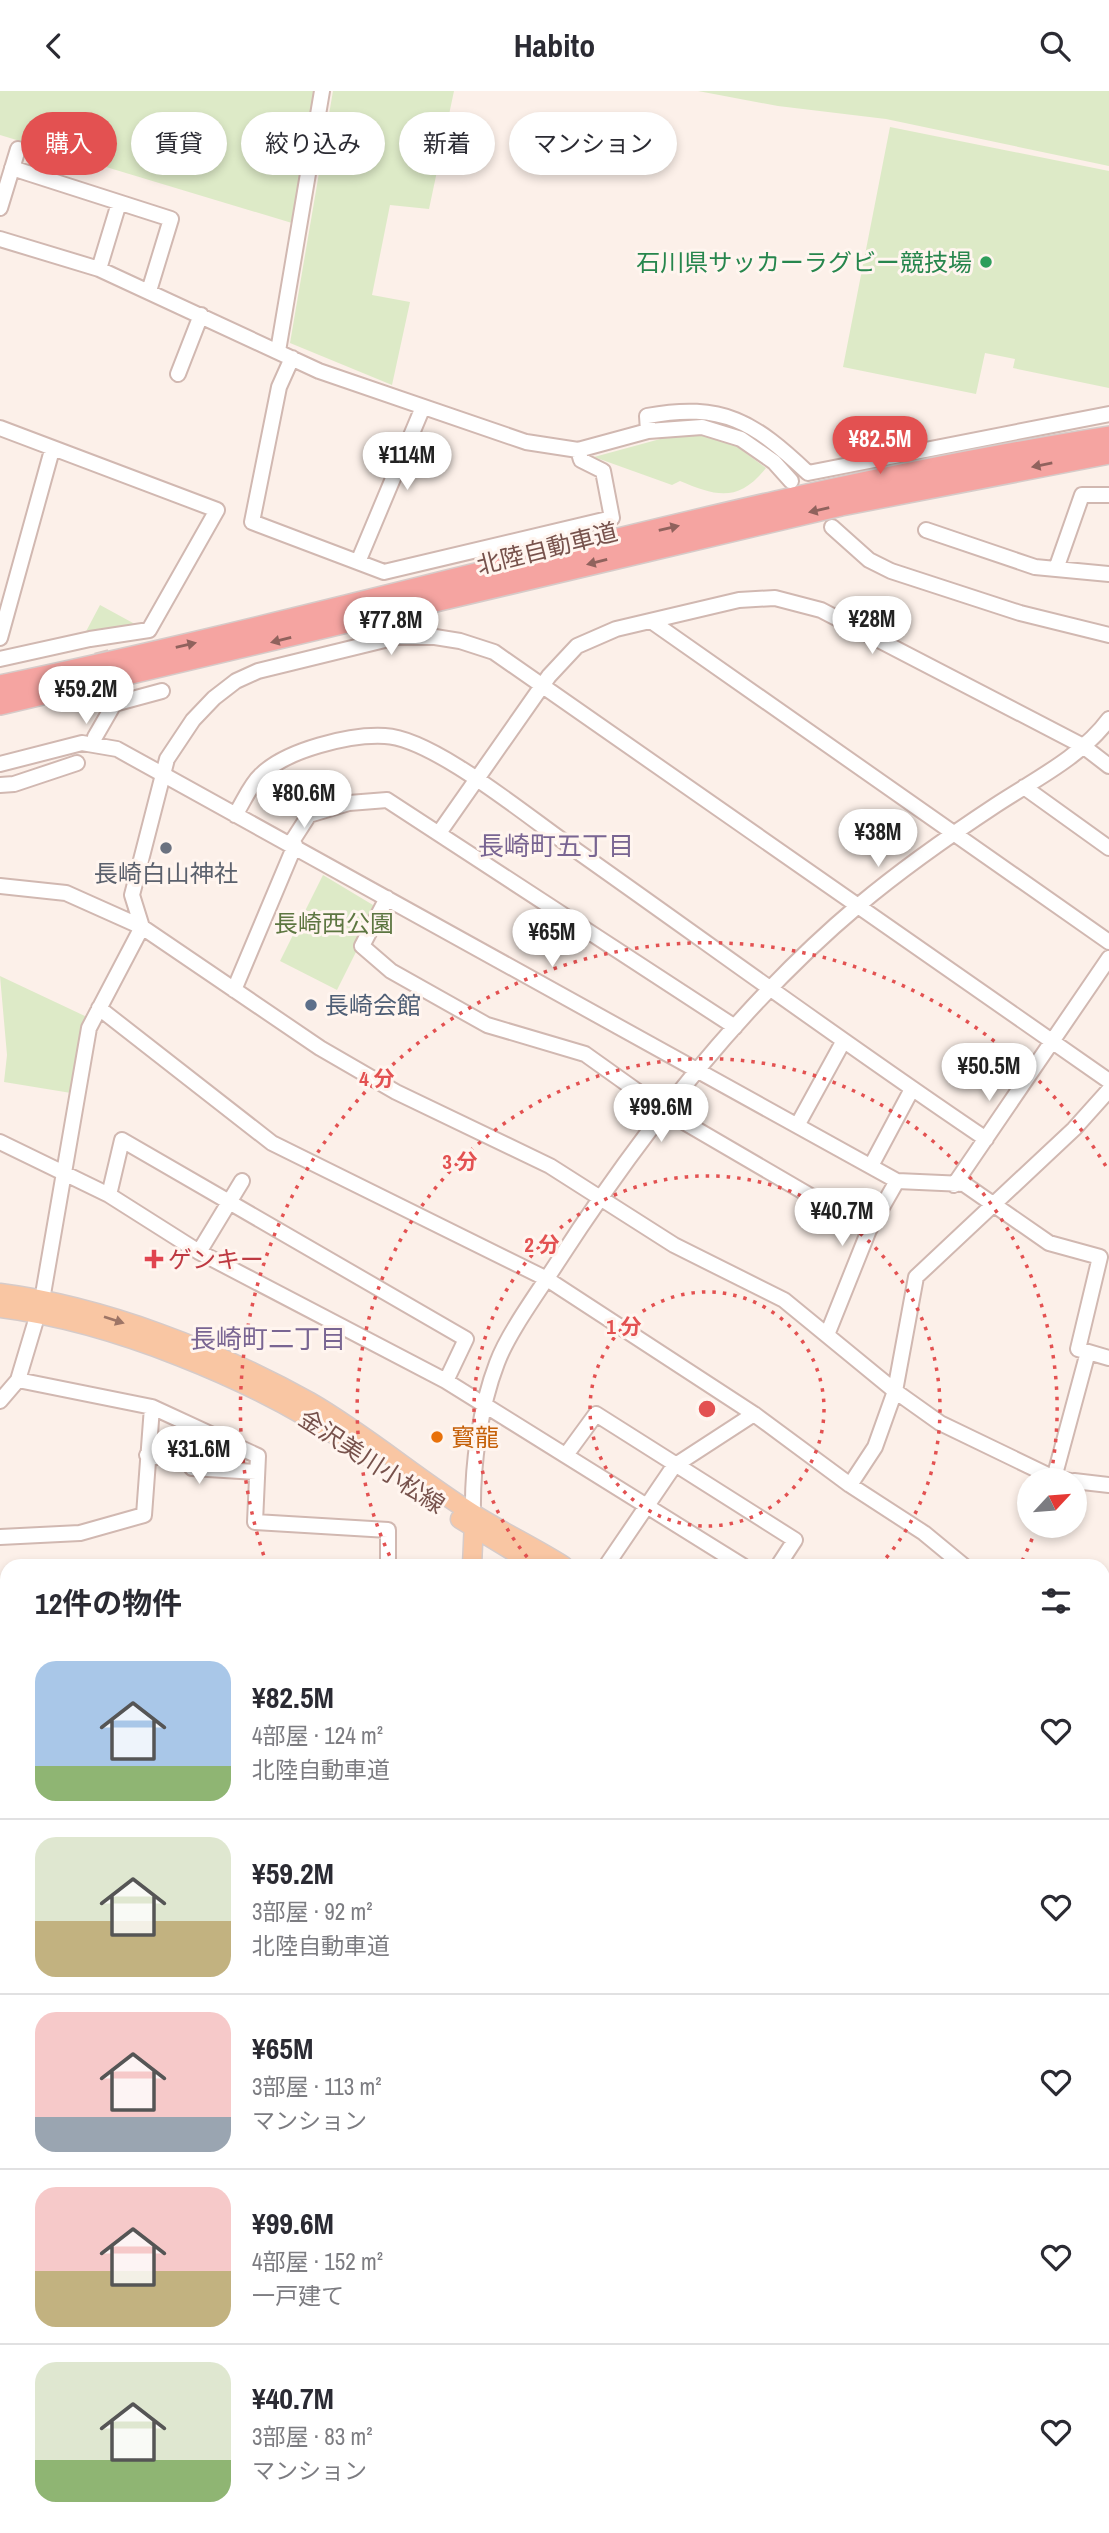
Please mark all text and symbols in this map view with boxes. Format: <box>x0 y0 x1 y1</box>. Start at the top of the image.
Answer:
text: Habito <box>514 24 595 67</box>
icon: back <box>35 27 73 65</box>
icon: search <box>1036 27 1074 65</box>
chip: 購入 <box>21 112 117 175</box>
chip: 賃貸 <box>131 112 227 175</box>
chip: 絞り込み <box>241 112 385 175</box>
chip: 新着 <box>399 112 495 175</box>
chip: マンション <box>509 112 677 175</box>
place label: 石川県サッカーラグビー競技場 <box>636 246 972 278</box>
marker: 石川県サッカーラグビー競技場 <box>978 254 994 270</box>
pin: ¥82.5M <box>823 417 937 476</box>
text: ¥82.5M <box>849 423 911 454</box>
pin: ¥114M <box>358 433 456 492</box>
text: ¥114M <box>379 439 435 470</box>
one-way arrow <box>1031 459 1053 470</box>
one-way arrow <box>808 505 830 516</box>
street label: 北陸自動車道 <box>473 515 621 581</box>
one-way arrow <box>658 522 680 533</box>
one-way arrow <box>586 557 608 568</box>
pin: ¥28M <box>831 596 913 656</box>
pin: ¥77.8M <box>334 597 448 657</box>
text: ¥28M <box>848 603 896 634</box>
text: ¥77.8M <box>360 604 422 635</box>
one-way arrow <box>270 635 292 646</box>
one-way arrow <box>175 640 197 651</box>
pin: ¥59.2M <box>29 667 143 726</box>
text: ¥59.2M <box>55 673 117 704</box>
pin: ¥80.6M <box>247 771 361 830</box>
text: ¥80.6M <box>273 777 335 808</box>
pin: ¥38M <box>837 809 919 869</box>
text: ¥38M <box>854 816 902 847</box>
district label: 長崎町五丁目 <box>478 828 634 863</box>
marker: 長崎白山神社 <box>158 840 174 856</box>
place label: 長崎白山神社 <box>94 857 238 889</box>
park label: 長崎西公園 <box>274 907 394 939</box>
pin: ¥65M <box>511 909 593 969</box>
text: ¥65M <box>528 916 576 947</box>
place label: 長崎会館 <box>325 989 421 1021</box>
marker: 長崎会館 <box>303 997 319 1013</box>
pin: ¥50.5M <box>932 1044 1046 1103</box>
text: ¥50.5M <box>958 1050 1020 1081</box>
text: 4 分 <box>359 1064 395 1093</box>
pin: ¥99.6M <box>604 1084 718 1144</box>
text: ¥99.6M <box>630 1091 692 1122</box>
text: 3 分 <box>442 1147 478 1176</box>
pin: ¥40.7M <box>785 1189 899 1248</box>
text: ¥40.7M <box>811 1195 873 1226</box>
text: 2 分 <box>524 1230 560 1259</box>
place label: ゲンキー <box>168 1243 264 1275</box>
marker: ゲンキー <box>146 1251 162 1267</box>
text: 1 分 <box>606 1312 642 1341</box>
one-way arrow <box>104 1315 125 1326</box>
district label: 長崎町二丁目 <box>190 1321 346 1356</box>
centre of rings <box>695 1397 719 1421</box>
street label: 金沢美川小松線 <box>293 1402 451 1520</box>
place label: 寳龍 <box>451 1421 499 1453</box>
pin: ¥31.6M <box>142 1427 256 1486</box>
marker: 寳龍 <box>429 1429 445 1445</box>
text: ¥31.6M <box>168 1433 230 1464</box>
north arrow <box>1017 1468 1087 1538</box>
map controls <box>1017 1468 1087 1538</box>
icon: filters <box>1037 1582 1075 1620</box>
text: 12件の物件 <box>35 1583 182 1623</box>
text: ¥82.5M <box>252 1677 334 1717</box>
icon: home <box>91 1689 175 1773</box>
icon: heart <box>1037 1712 1075 1750</box>
text: 4部屋 · 124 m² <box>252 1720 383 1751</box>
text: 北陸自動車道 <box>252 1754 390 1785</box>
text: ¥59.2M <box>252 1853 334 1893</box>
icon: home <box>91 1865 175 1949</box>
icon: heart <box>1037 1888 1075 1926</box>
text: 3部屋 · 92 m² <box>252 1896 372 1927</box>
text: 北陸自動車道 <box>252 1930 390 1961</box>
text: ¥65M <box>252 2028 314 2068</box>
icon: home <box>91 2040 175 2124</box>
icon: heart <box>1037 2063 1075 2101</box>
text: 3部屋 · 113 m² <box>252 2071 382 2102</box>
text: マンション <box>252 2105 367 2136</box>
text: ¥99.6M <box>252 2203 334 2243</box>
icon: home <box>91 2215 175 2299</box>
icon: heart <box>1037 2238 1075 2276</box>
text: 4部屋 · 152 m² <box>252 2246 383 2277</box>
text: 一戸建て <box>252 2280 344 2311</box>
text: ¥40.7M <box>252 2378 334 2418</box>
icon: home <box>91 2390 175 2474</box>
icon: heart <box>1037 2413 1075 2451</box>
text: 3部屋 · 83 m² <box>252 2421 372 2452</box>
text: マンション <box>252 2455 367 2486</box>

